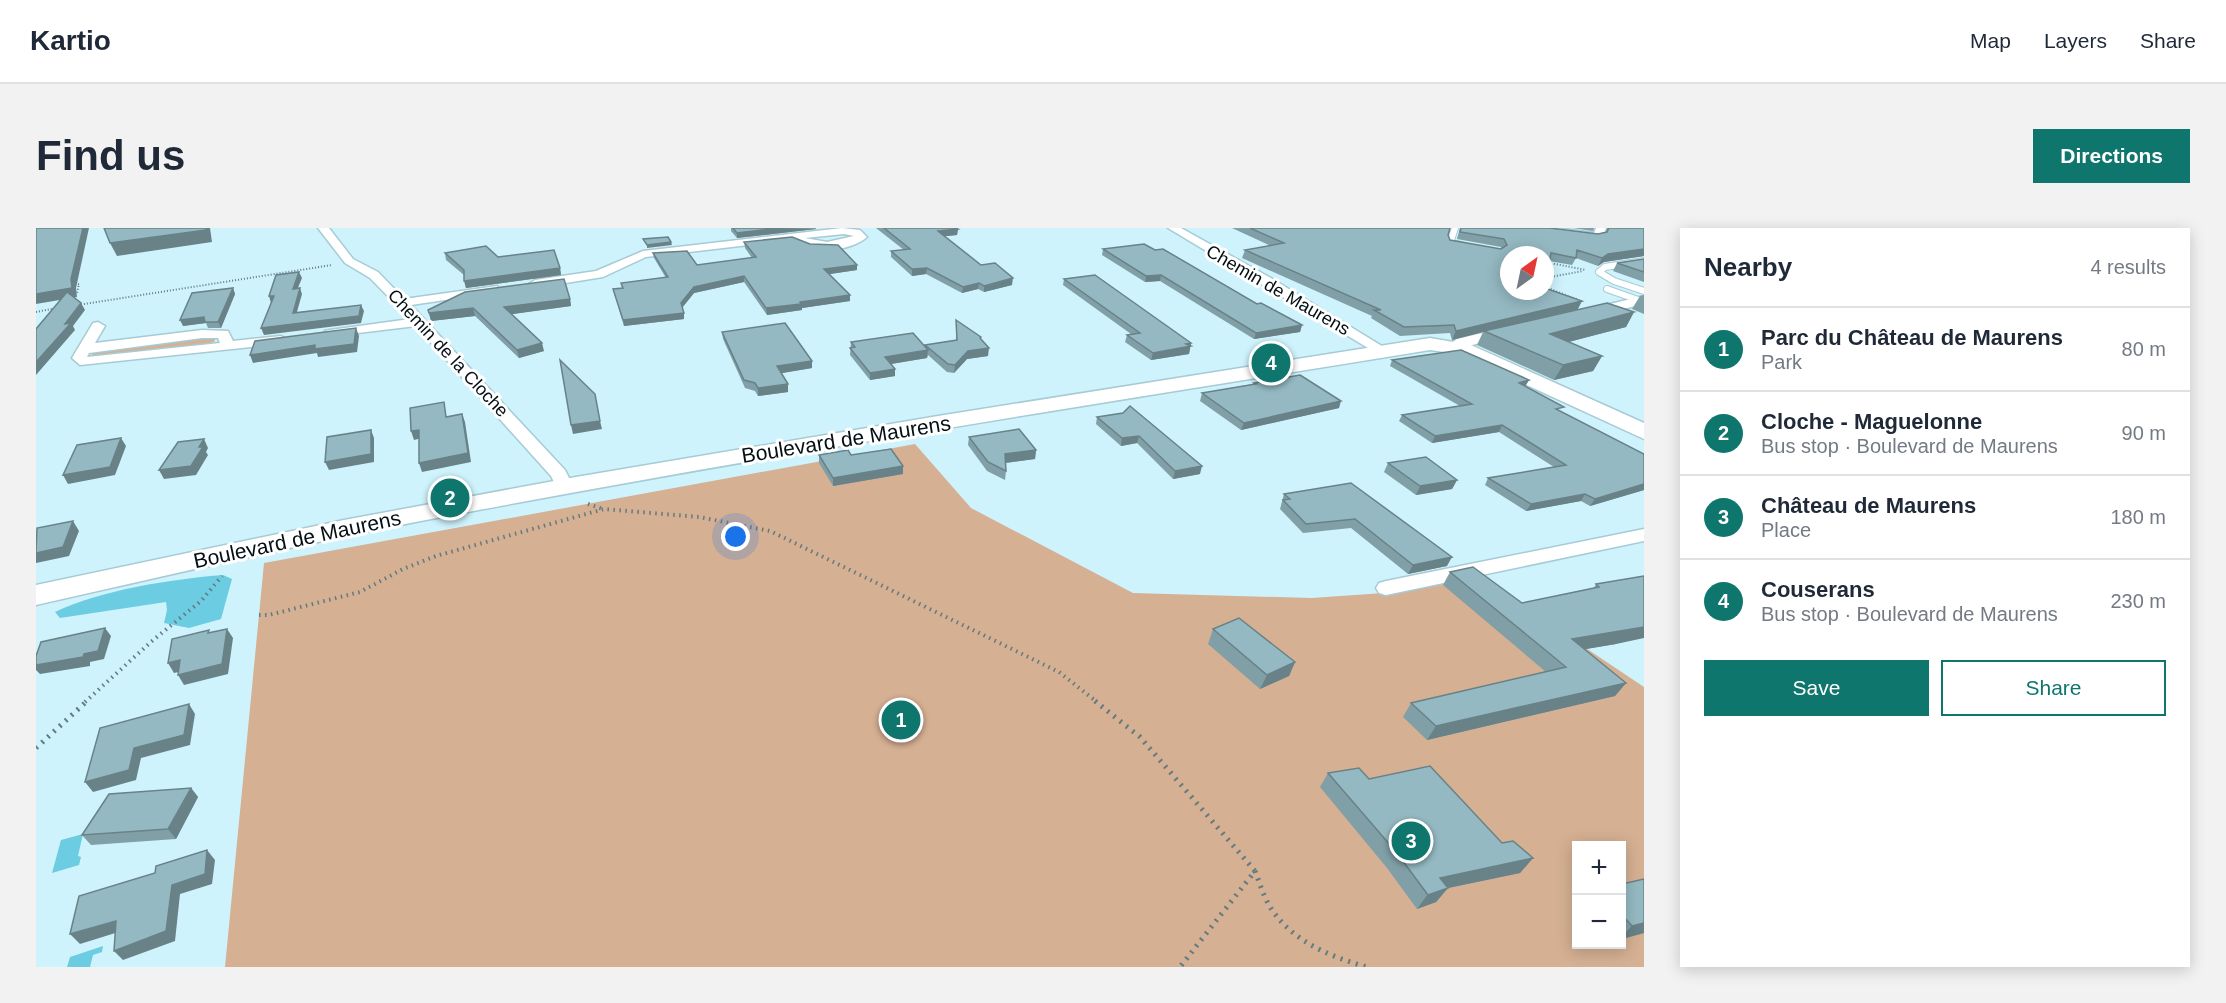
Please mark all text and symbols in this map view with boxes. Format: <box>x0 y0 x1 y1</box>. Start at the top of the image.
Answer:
text: Kartio <box>30 25 111 56</box>
text: Map <box>1970 29 2011 52</box>
text: Layers <box>2044 29 2107 52</box>
text: Share <box>2140 29 2196 52</box>
button: Directions <box>2033 129 2190 183</box>
text: Find us <box>36 132 185 179</box>
street label: Chemin de Maurens <box>1203 241 1353 339</box>
north arrow <box>1500 246 1554 300</box>
text: Nearby <box>1704 252 1792 282</box>
text: 4 results <box>2090 256 2166 278</box>
street label: Chemin de la Cloche <box>384 285 512 421</box>
text: Parc du Château de Maurens <box>1761 325 2063 350</box>
text: 1 <box>1718 338 1729 360</box>
text: 80 m <box>2122 338 2166 360</box>
pin: 4 <box>1252 340 1290 386</box>
text: Park <box>1761 351 1802 373</box>
text: Cloche - Maguelonne <box>1761 409 1982 434</box>
street label: Boulevard de Maurens <box>740 411 952 467</box>
text: 2 <box>1718 422 1729 444</box>
text: 90 m <box>2122 422 2166 444</box>
text: Bus stop · Boulevard de Maurens <box>1761 435 2058 457</box>
pin: 2 <box>430 476 470 520</box>
text: Château de Maurens <box>1761 493 1976 518</box>
street label: Boulevard de Maurens <box>191 506 403 572</box>
text: 3 <box>1718 506 1729 528</box>
text: 180 m <box>2110 506 2166 528</box>
text: Place <box>1761 519 1811 541</box>
your location <box>721 522 750 551</box>
text: Couserans <box>1761 577 1875 602</box>
text: 4 <box>1718 590 1729 612</box>
text: 230 m <box>2110 590 2166 612</box>
text: Bus stop · Boulevard de Maurens <box>1761 603 2058 625</box>
button: Save <box>1704 660 1929 716</box>
button: Share <box>1941 660 2166 716</box>
pin: 1 <box>882 698 920 742</box>
pin: 3 <box>1392 818 1430 864</box>
map controls <box>1572 841 1626 949</box>
button: + <box>1572 841 1626 895</box>
button: − <box>1572 895 1626 949</box>

